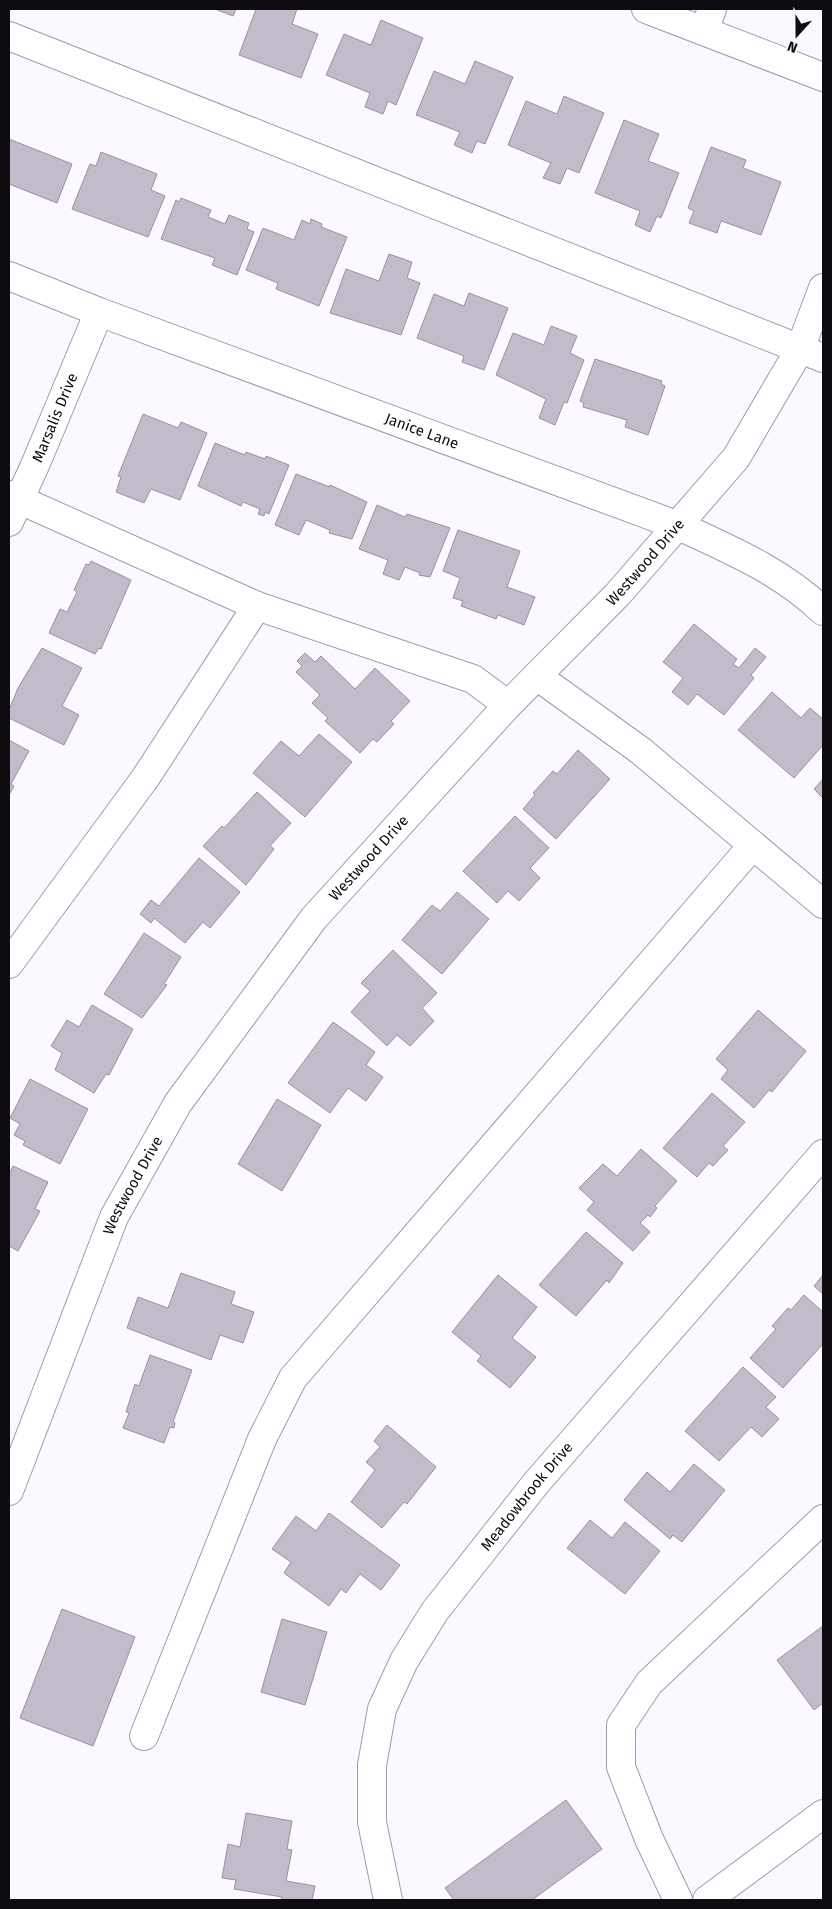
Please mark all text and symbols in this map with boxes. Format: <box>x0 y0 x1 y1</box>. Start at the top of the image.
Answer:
north arrow <box>772 10 822 60</box>
text: N <box>785 37 800 56</box>
street label: Marsalis Drive <box>28 370 82 465</box>
street label: Janice Lane <box>382 409 461 453</box>
street label: Westwood Drive <box>603 515 688 609</box>
street label: Westwood Drive <box>325 811 412 904</box>
street label: Westwood Drive <box>99 1133 167 1237</box>
street label: Meadowbrook Drive <box>477 1438 577 1554</box>

